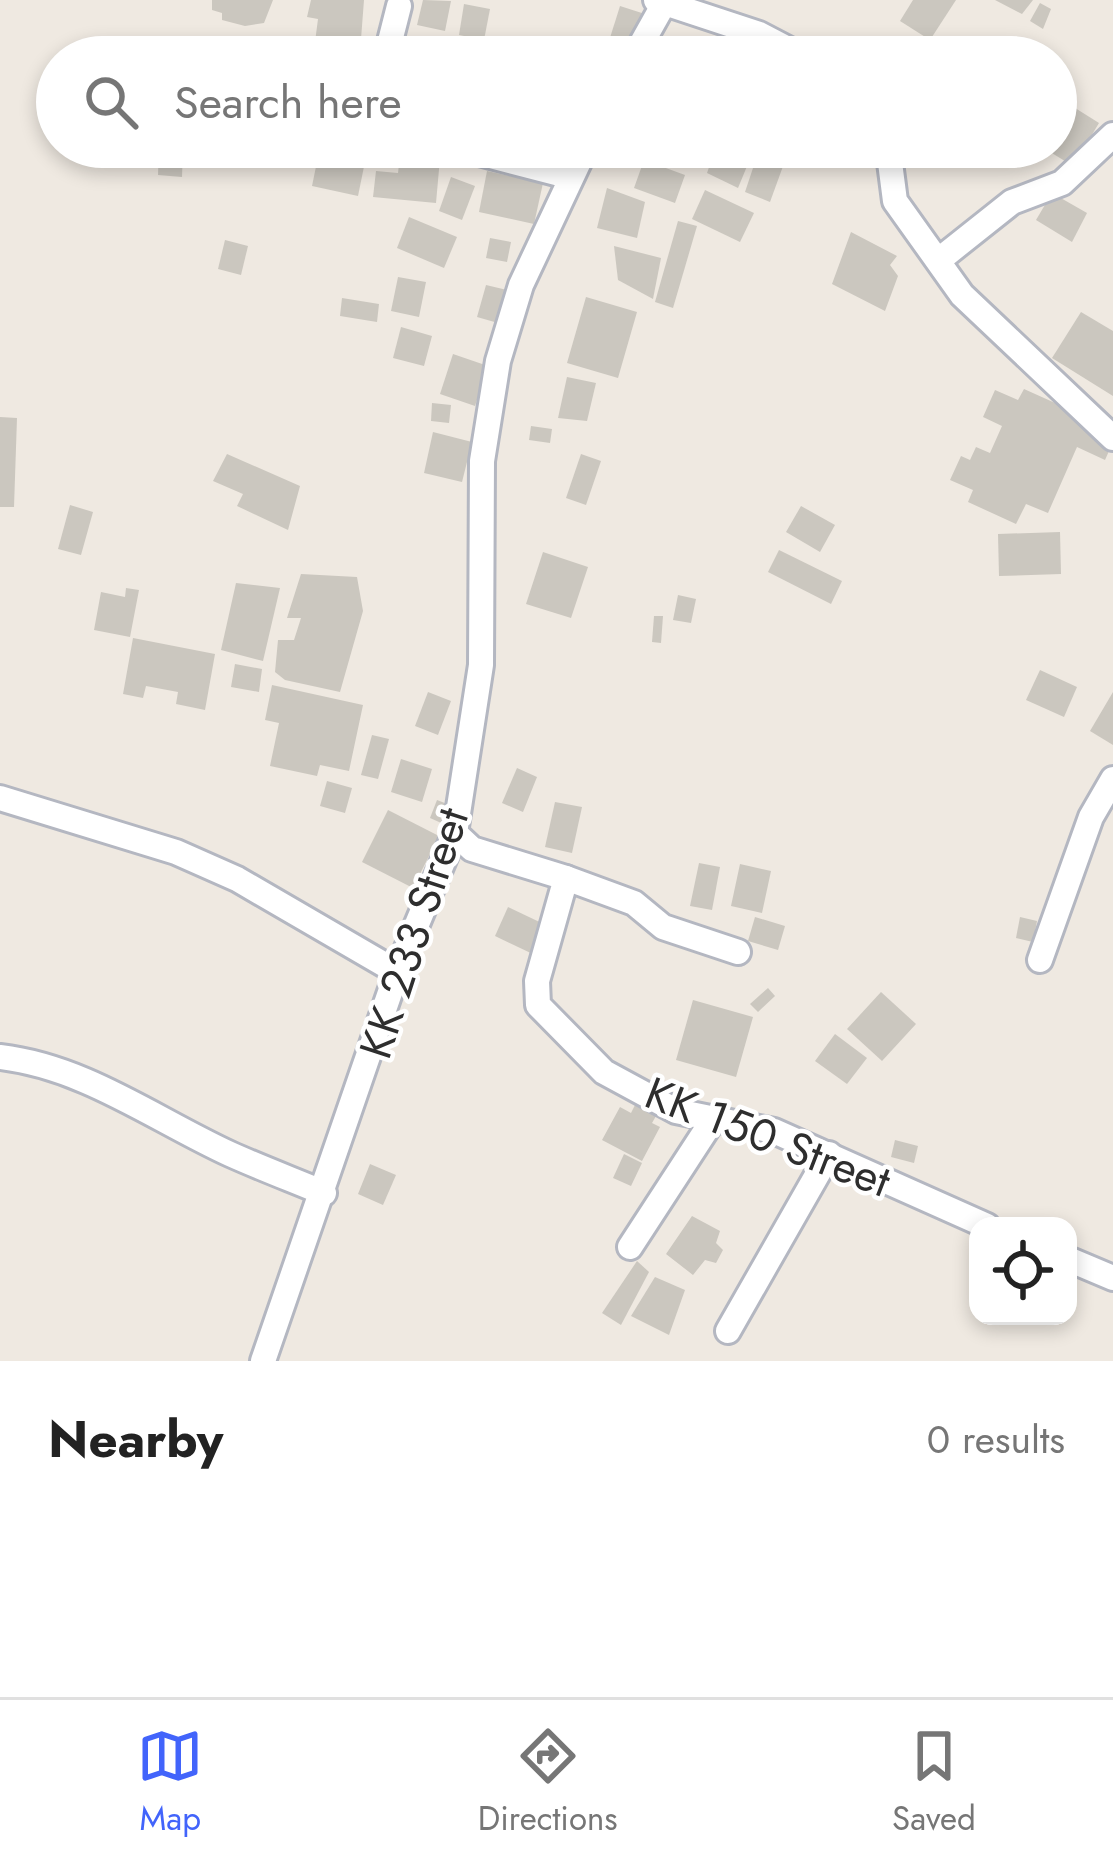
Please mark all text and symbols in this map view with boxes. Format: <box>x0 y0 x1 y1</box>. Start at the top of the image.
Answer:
search box <box>36 36 1077 168</box>
icon: search <box>78 69 144 135</box>
text: Search here <box>174 70 402 135</box>
street label: KK 233 Street <box>343 799 485 1067</box>
street label: KK 150 Street <box>636 1060 900 1214</box>
map controls <box>969 1217 1077 1325</box>
button: locate <box>969 1217 1077 1325</box>
text: Nearby <box>48 1402 223 1476</box>
text: 0 results <box>927 1411 1065 1468</box>
tab: Map <box>137 1723 203 1842</box>
tab: Directions <box>478 1723 618 1842</box>
tab: Saved <box>892 1723 976 1842</box>

